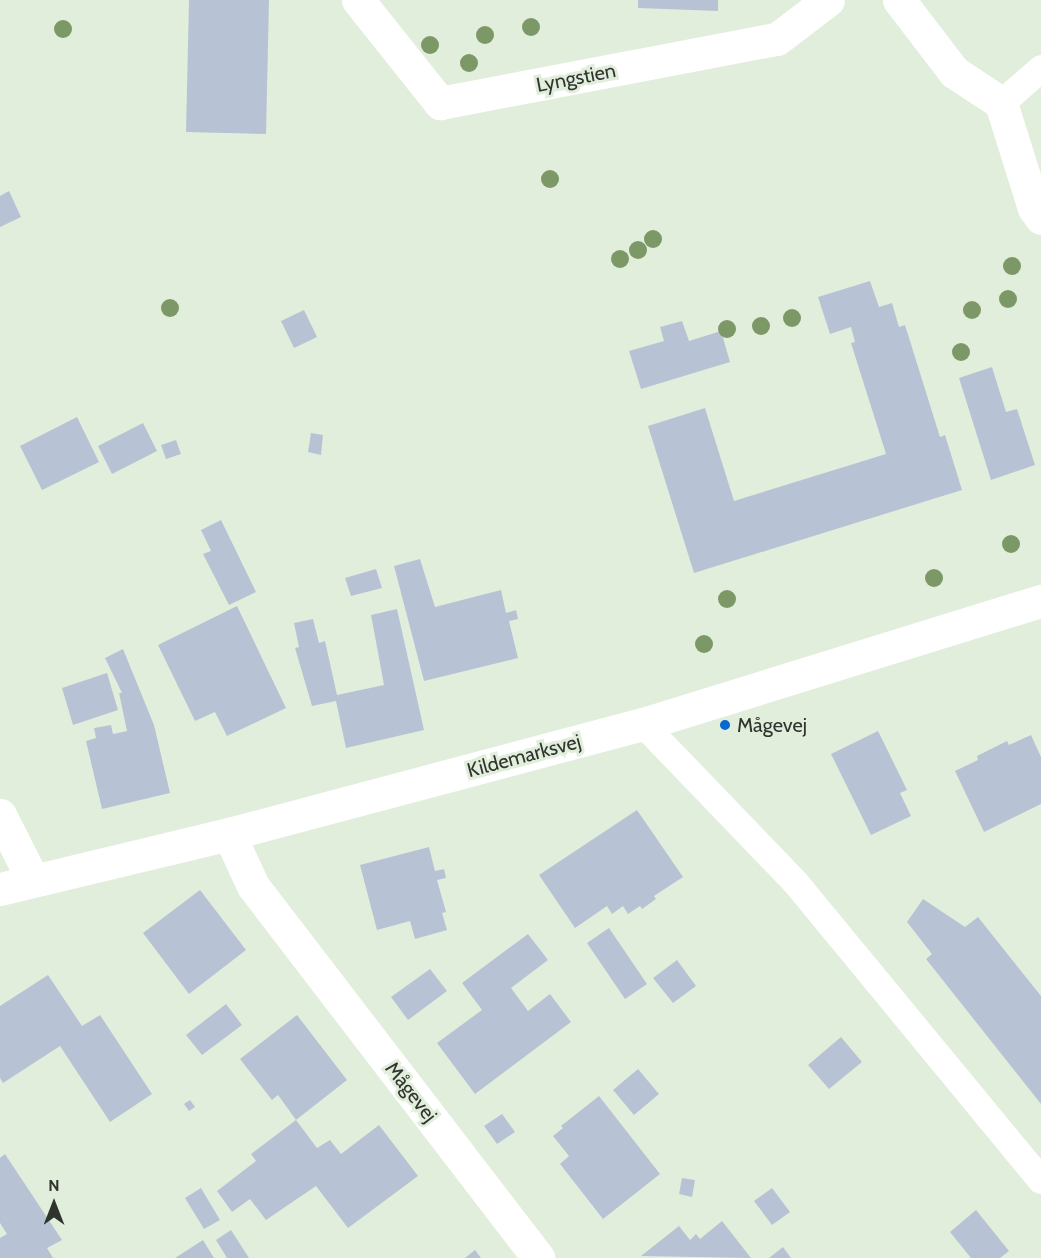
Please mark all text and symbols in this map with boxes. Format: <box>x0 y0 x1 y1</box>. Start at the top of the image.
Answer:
street label: Lyngstien <box>534 59 618 97</box>
place label: Mågevej <box>737 713 807 737</box>
marker: Mågevej <box>718 718 732 732</box>
street label: Kildemarksvej <box>464 729 584 783</box>
street label: Mågevej <box>380 1057 442 1127</box>
north arrow <box>24 1174 84 1234</box>
text: N <box>48 1176 60 1195</box>

